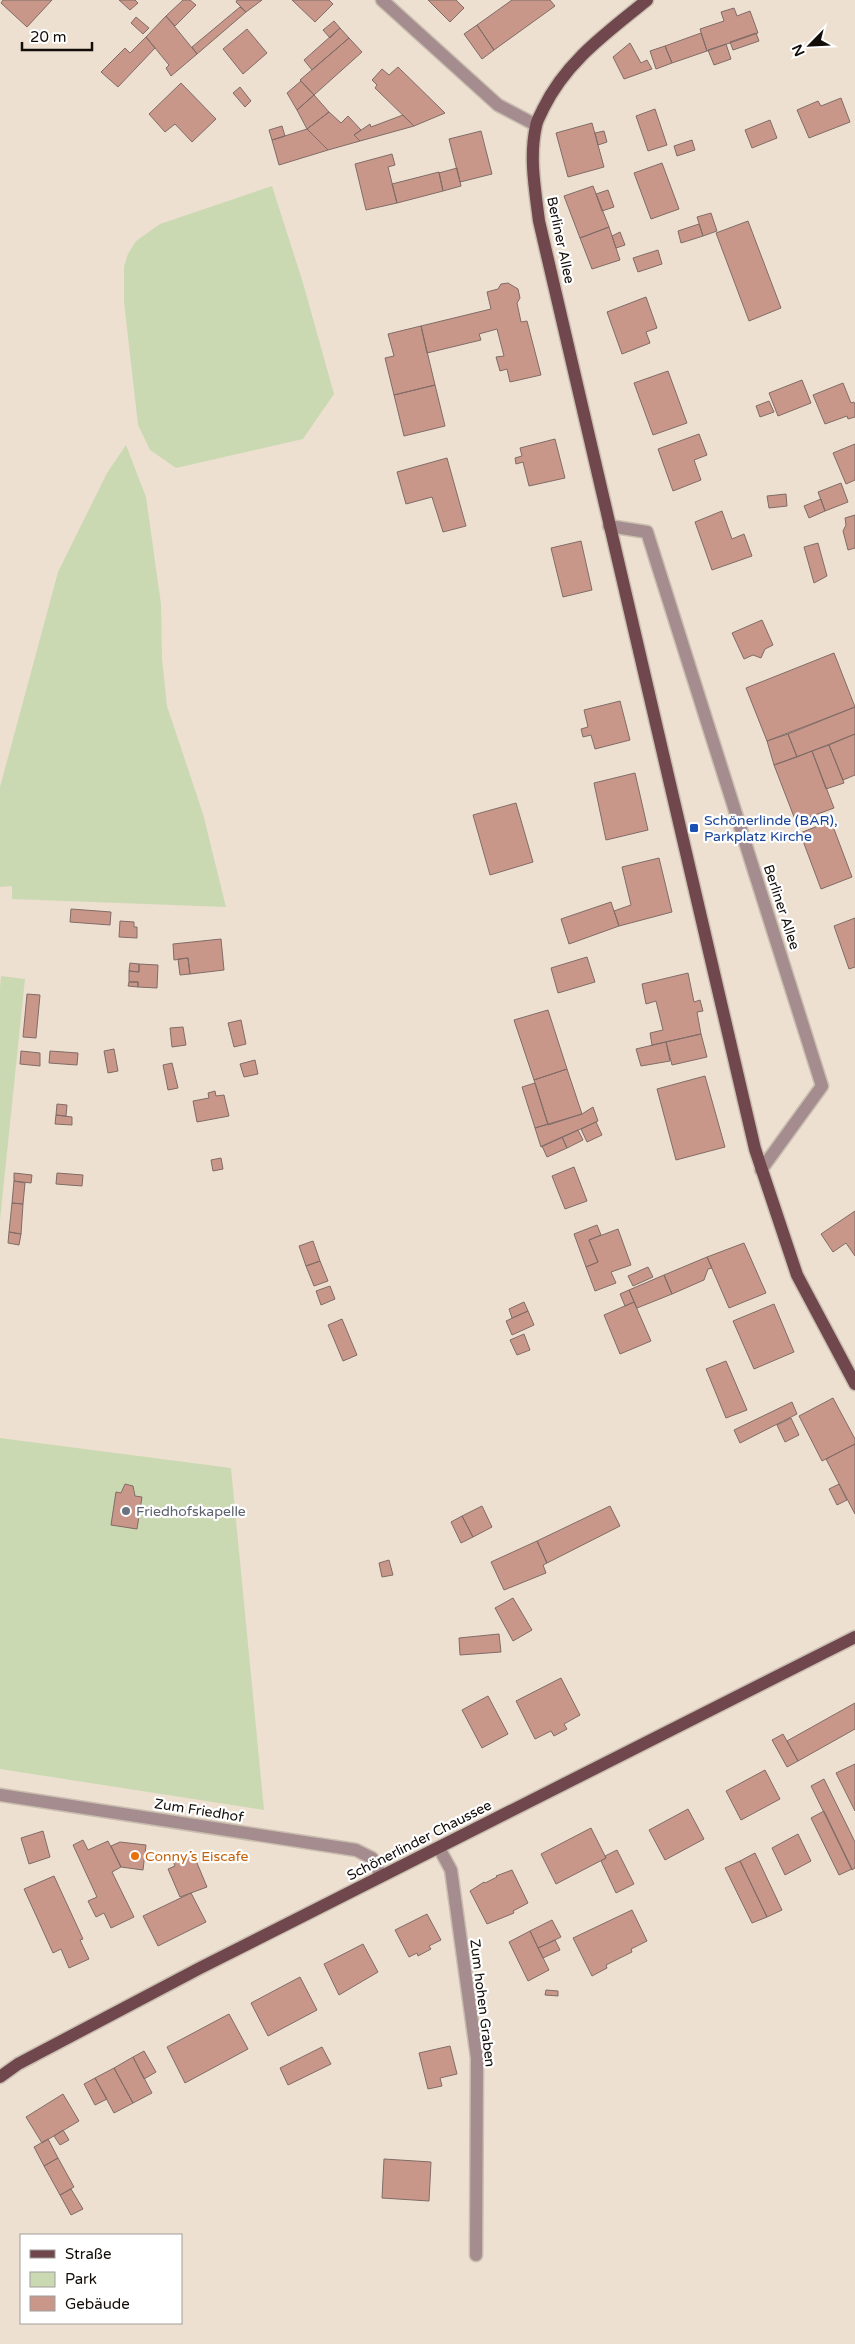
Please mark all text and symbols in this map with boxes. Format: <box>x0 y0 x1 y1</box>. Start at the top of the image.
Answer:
scale bar <box>22 20 92 52</box>
north arrow <box>785 20 835 70</box>
text: 20 m <box>30 28 67 46</box>
text: N <box>789 41 809 59</box>
street label: Berliner Allee <box>543 195 578 285</box>
place label: Schönerlinde (BAR), Parkplatz Kirche <box>704 812 838 845</box>
marker: Schönerlinde (BAR), Parkplatz Kirche <box>688 822 700 834</box>
street label: Berliner Allee <box>760 862 803 952</box>
place label: Friedhofskapelle <box>136 1503 246 1520</box>
marker: Friedhofskapelle <box>120 1505 132 1517</box>
street label: Zum Friedhof <box>153 1795 245 1826</box>
street label: Schönerlinder Chaussee <box>344 1797 494 1884</box>
place label: Conny´s Eiscafe <box>145 1848 248 1865</box>
marker: Conny´s Eiscafe <box>129 1850 141 1862</box>
street label: Zum hohen Graben <box>466 1938 499 2068</box>
legend <box>20 2234 182 2324</box>
text: Straße <box>65 2245 111 2263</box>
text: Park <box>65 2270 97 2288</box>
text: Gebäude <box>65 2295 130 2313</box>

